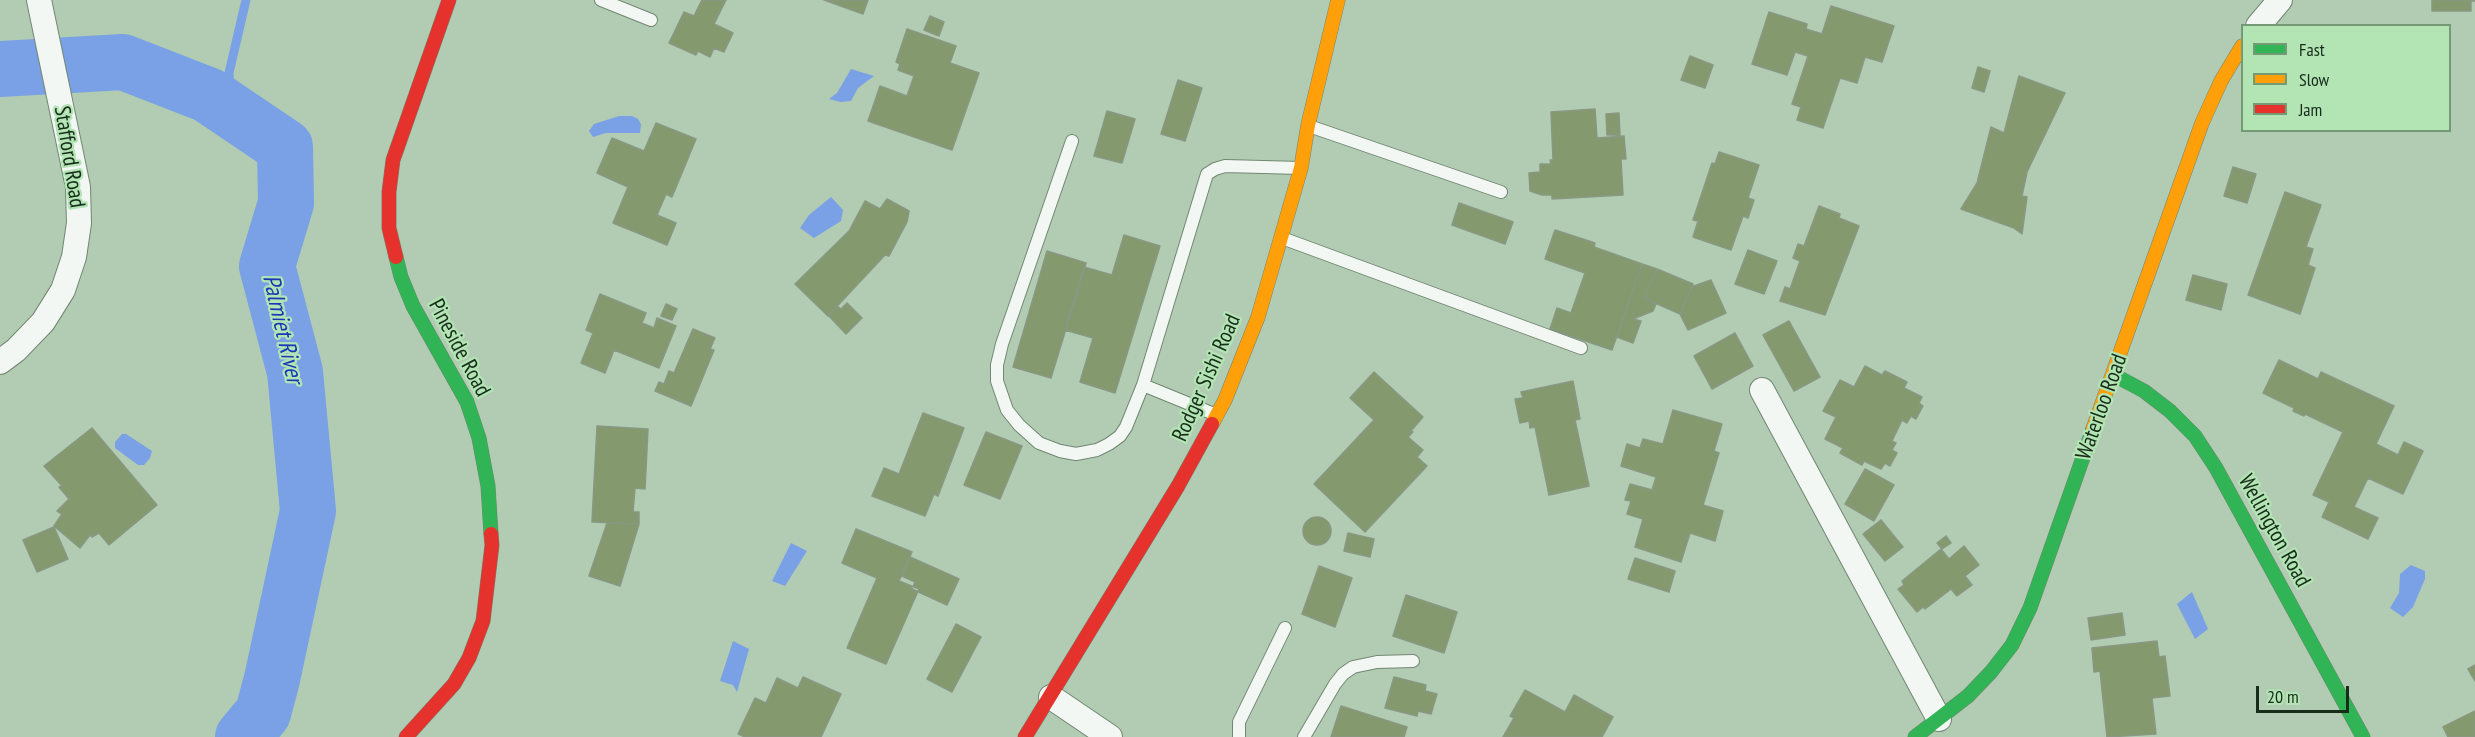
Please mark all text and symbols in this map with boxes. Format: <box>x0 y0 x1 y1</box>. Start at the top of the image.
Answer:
legend <box>2241 24 2451 132</box>
text: Fast <box>2299 38 2325 61</box>
text: Slow <box>2299 68 2329 91</box>
text: Jam <box>2299 98 2322 121</box>
street label: Stafford Road <box>48 104 90 210</box>
water label: Palmiet River <box>256 272 308 386</box>
street label: Pineside Road <box>422 295 496 401</box>
street label: Rodger Sishi Road <box>1167 310 1247 446</box>
street label: Waterloo Road <box>2071 351 2133 463</box>
street label: Wellington Road <box>2232 470 2316 592</box>
scale bar <box>2259 674 2352 712</box>
text: 20 m <box>2267 685 2299 708</box>

